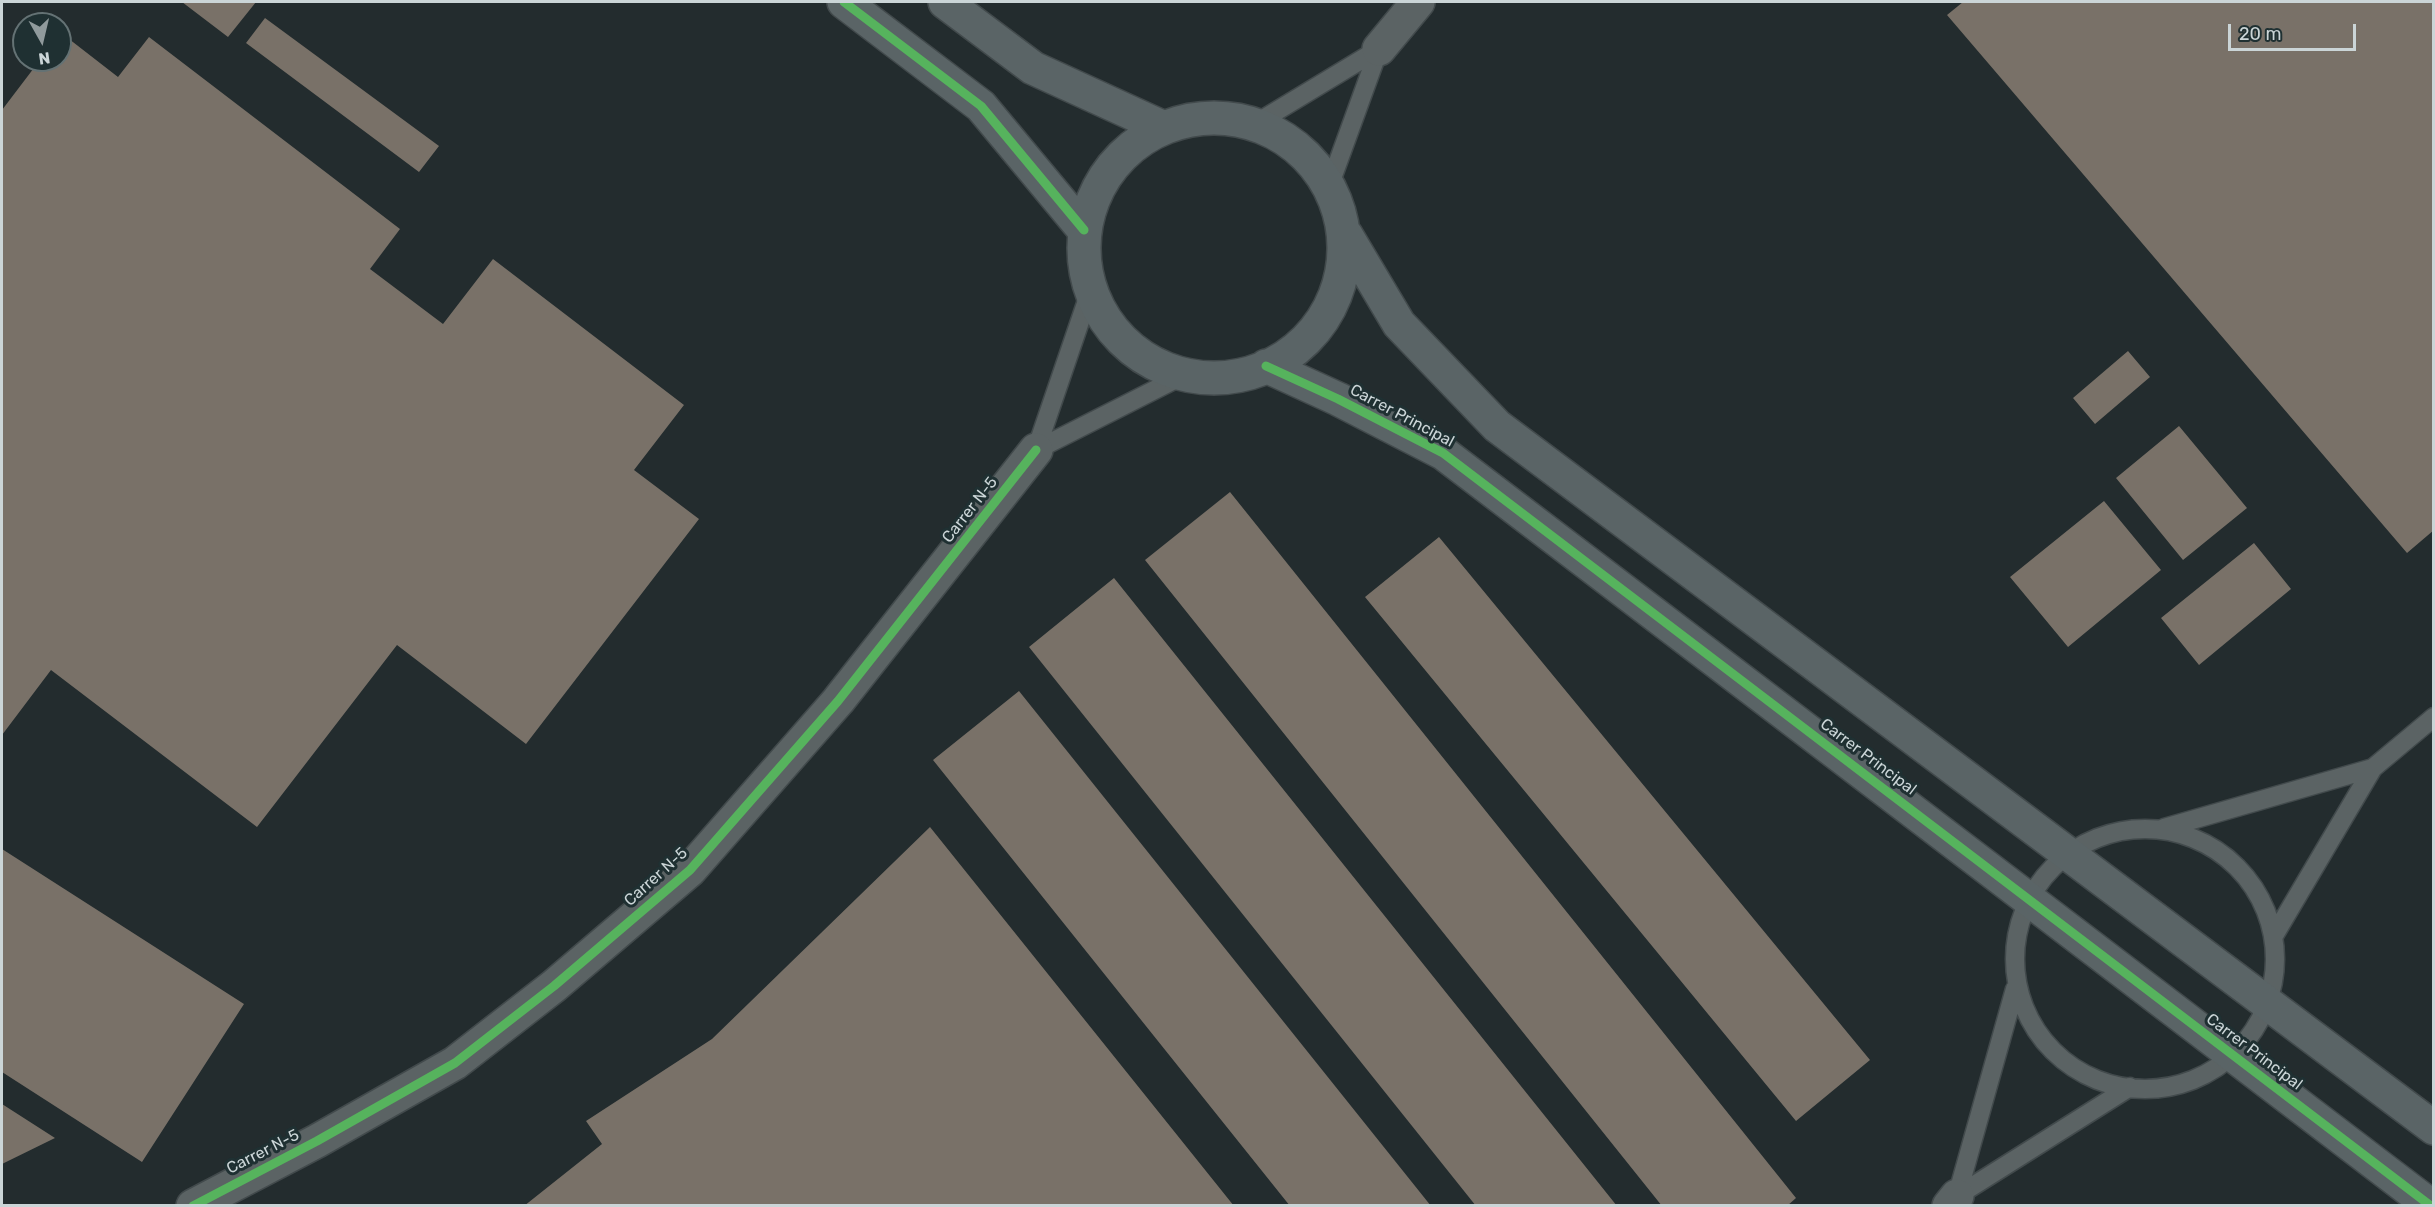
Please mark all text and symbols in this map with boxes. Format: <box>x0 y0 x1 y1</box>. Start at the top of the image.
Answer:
north arrow <box>12 12 72 72</box>
scale bar <box>2231 12 2358 50</box>
text: 20 m <box>2239 23 2281 45</box>
text: N <box>37 48 51 69</box>
street label: Carrer Principal <box>1347 380 1457 452</box>
street label: Carrer N-5 <box>938 473 1002 547</box>
street label: Carrer Principal <box>1816 715 1920 799</box>
street label: Carrer N-5 <box>620 844 692 910</box>
street label: Carrer Principal <box>2202 1010 2306 1094</box>
street label: Carrer N-5 <box>224 1126 302 1178</box>

